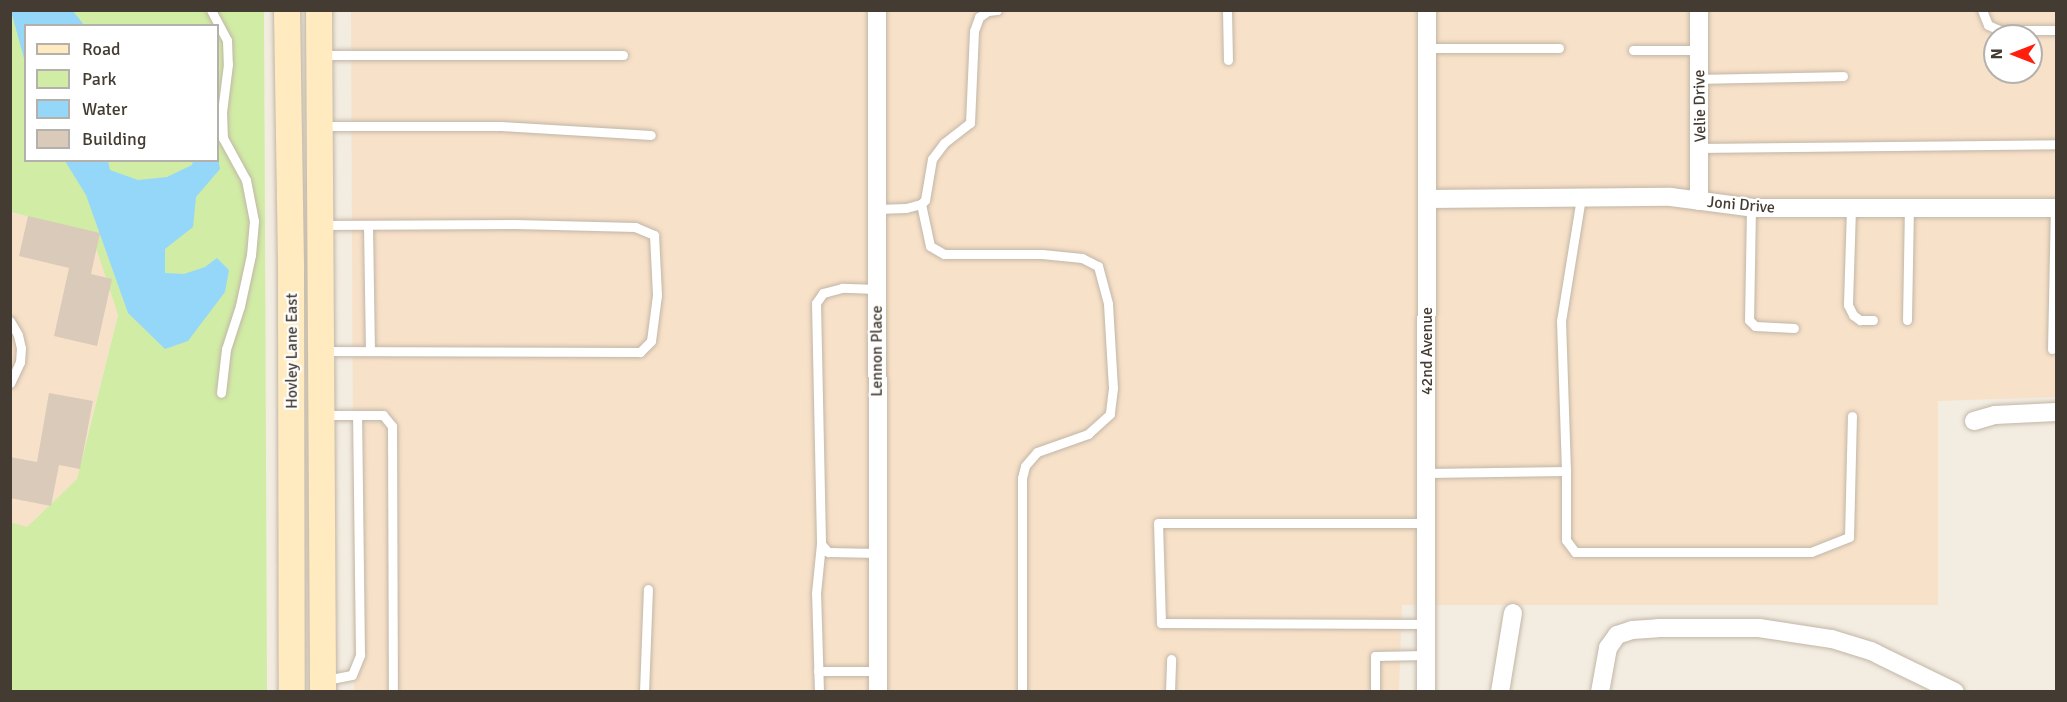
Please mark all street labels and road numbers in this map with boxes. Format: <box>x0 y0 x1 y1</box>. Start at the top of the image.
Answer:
street label: Velie Drive <box>1690 70 1710 142</box>
street label: Joni Drive <box>1706 192 1776 218</box>
street label: Hovley Lane East <box>282 293 302 409</box>
street label: Lennon Place <box>867 305 887 397</box>
street label: 42nd Avenue <box>1417 307 1437 395</box>

